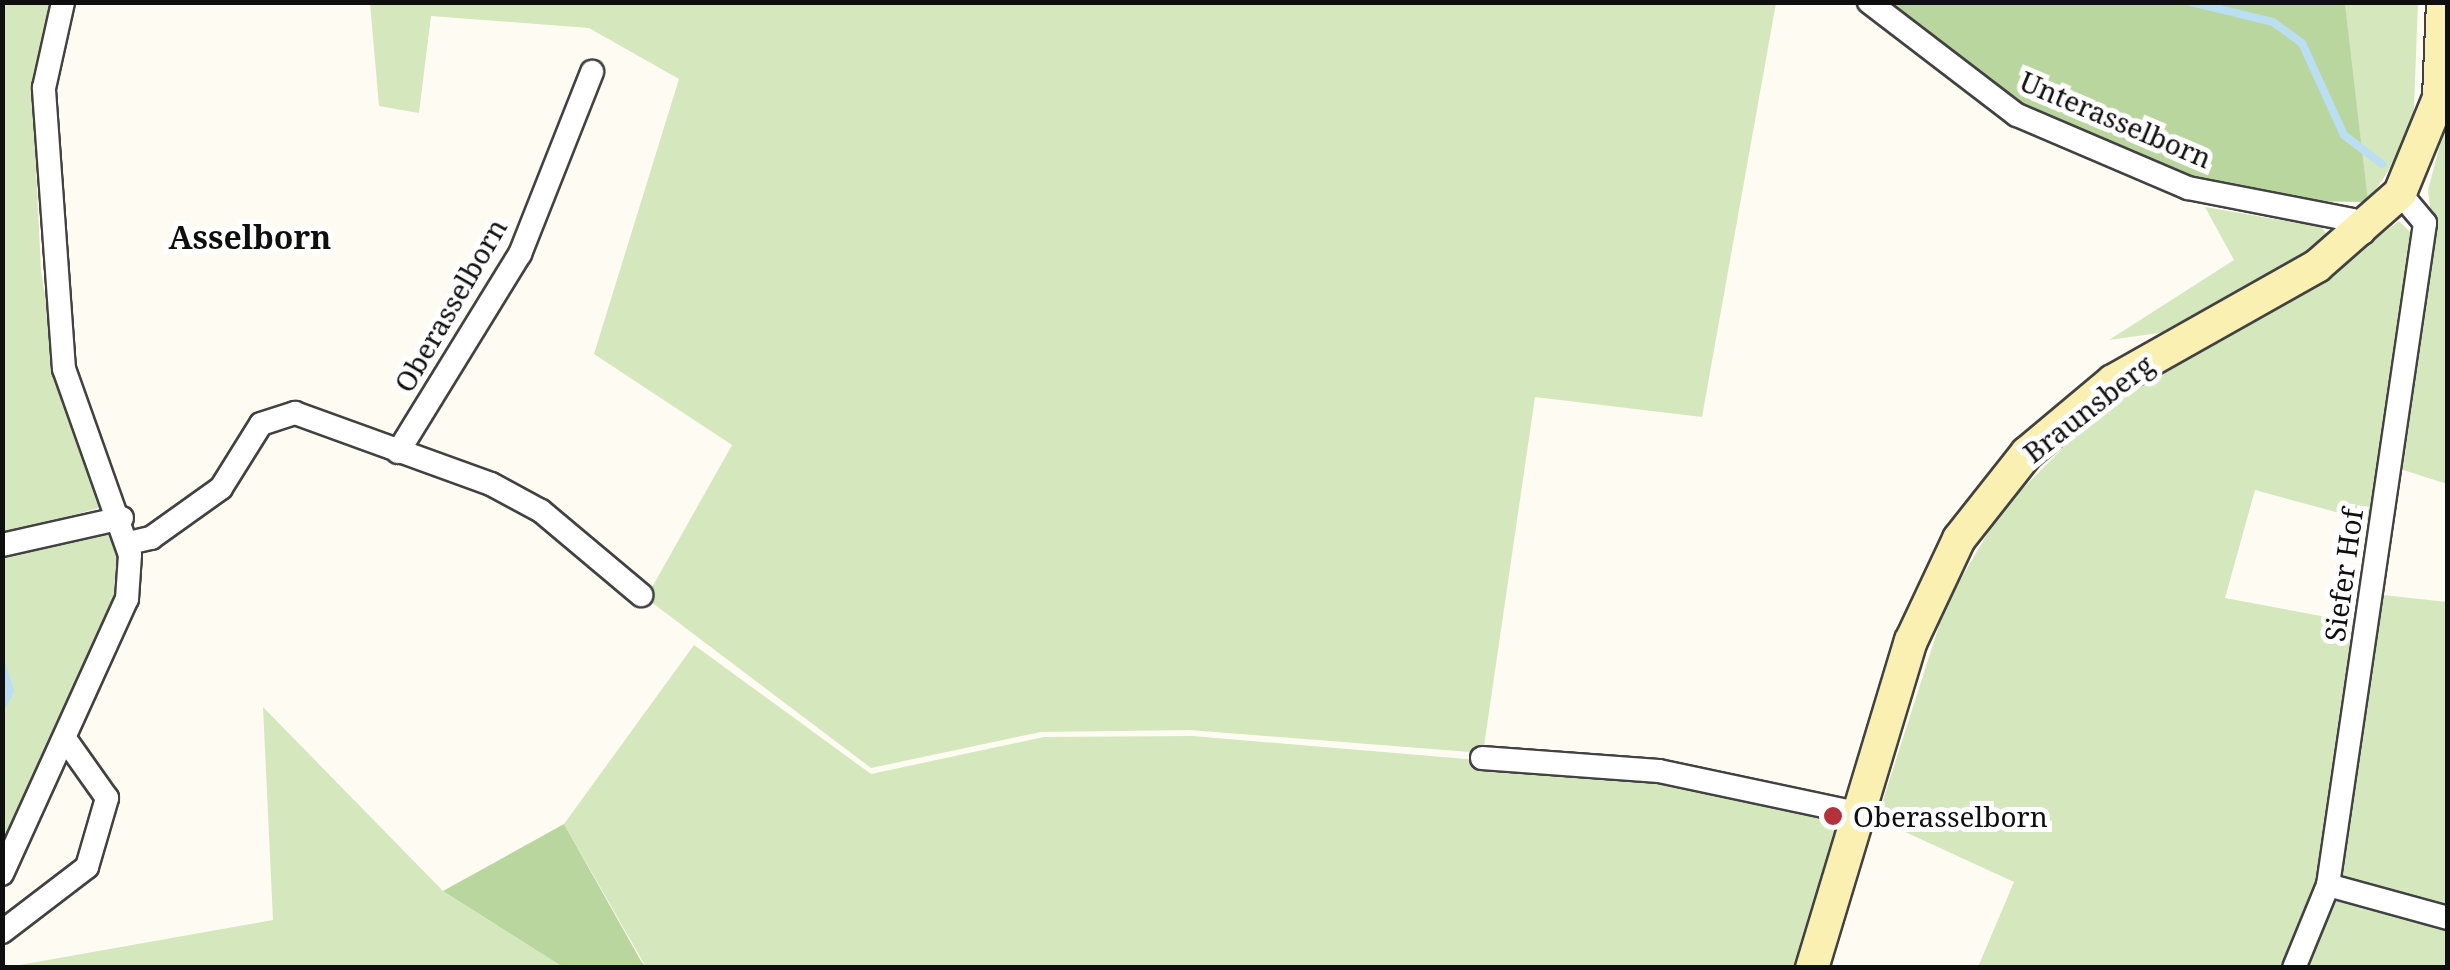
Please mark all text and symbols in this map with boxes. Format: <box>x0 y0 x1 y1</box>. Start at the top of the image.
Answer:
street label: Unterasselborn <box>2015 64 2217 174</box>
street label: Oberasselborn <box>387 212 513 398</box>
district label: Asselborn <box>169 218 331 256</box>
street label: Braunsberg <box>2016 347 2160 469</box>
street label: Siefer Hof <box>2317 506 2369 644</box>
place label: Oberasselborn <box>1853 799 2048 833</box>
marker: Oberasselborn <box>1822 805 1844 827</box>

